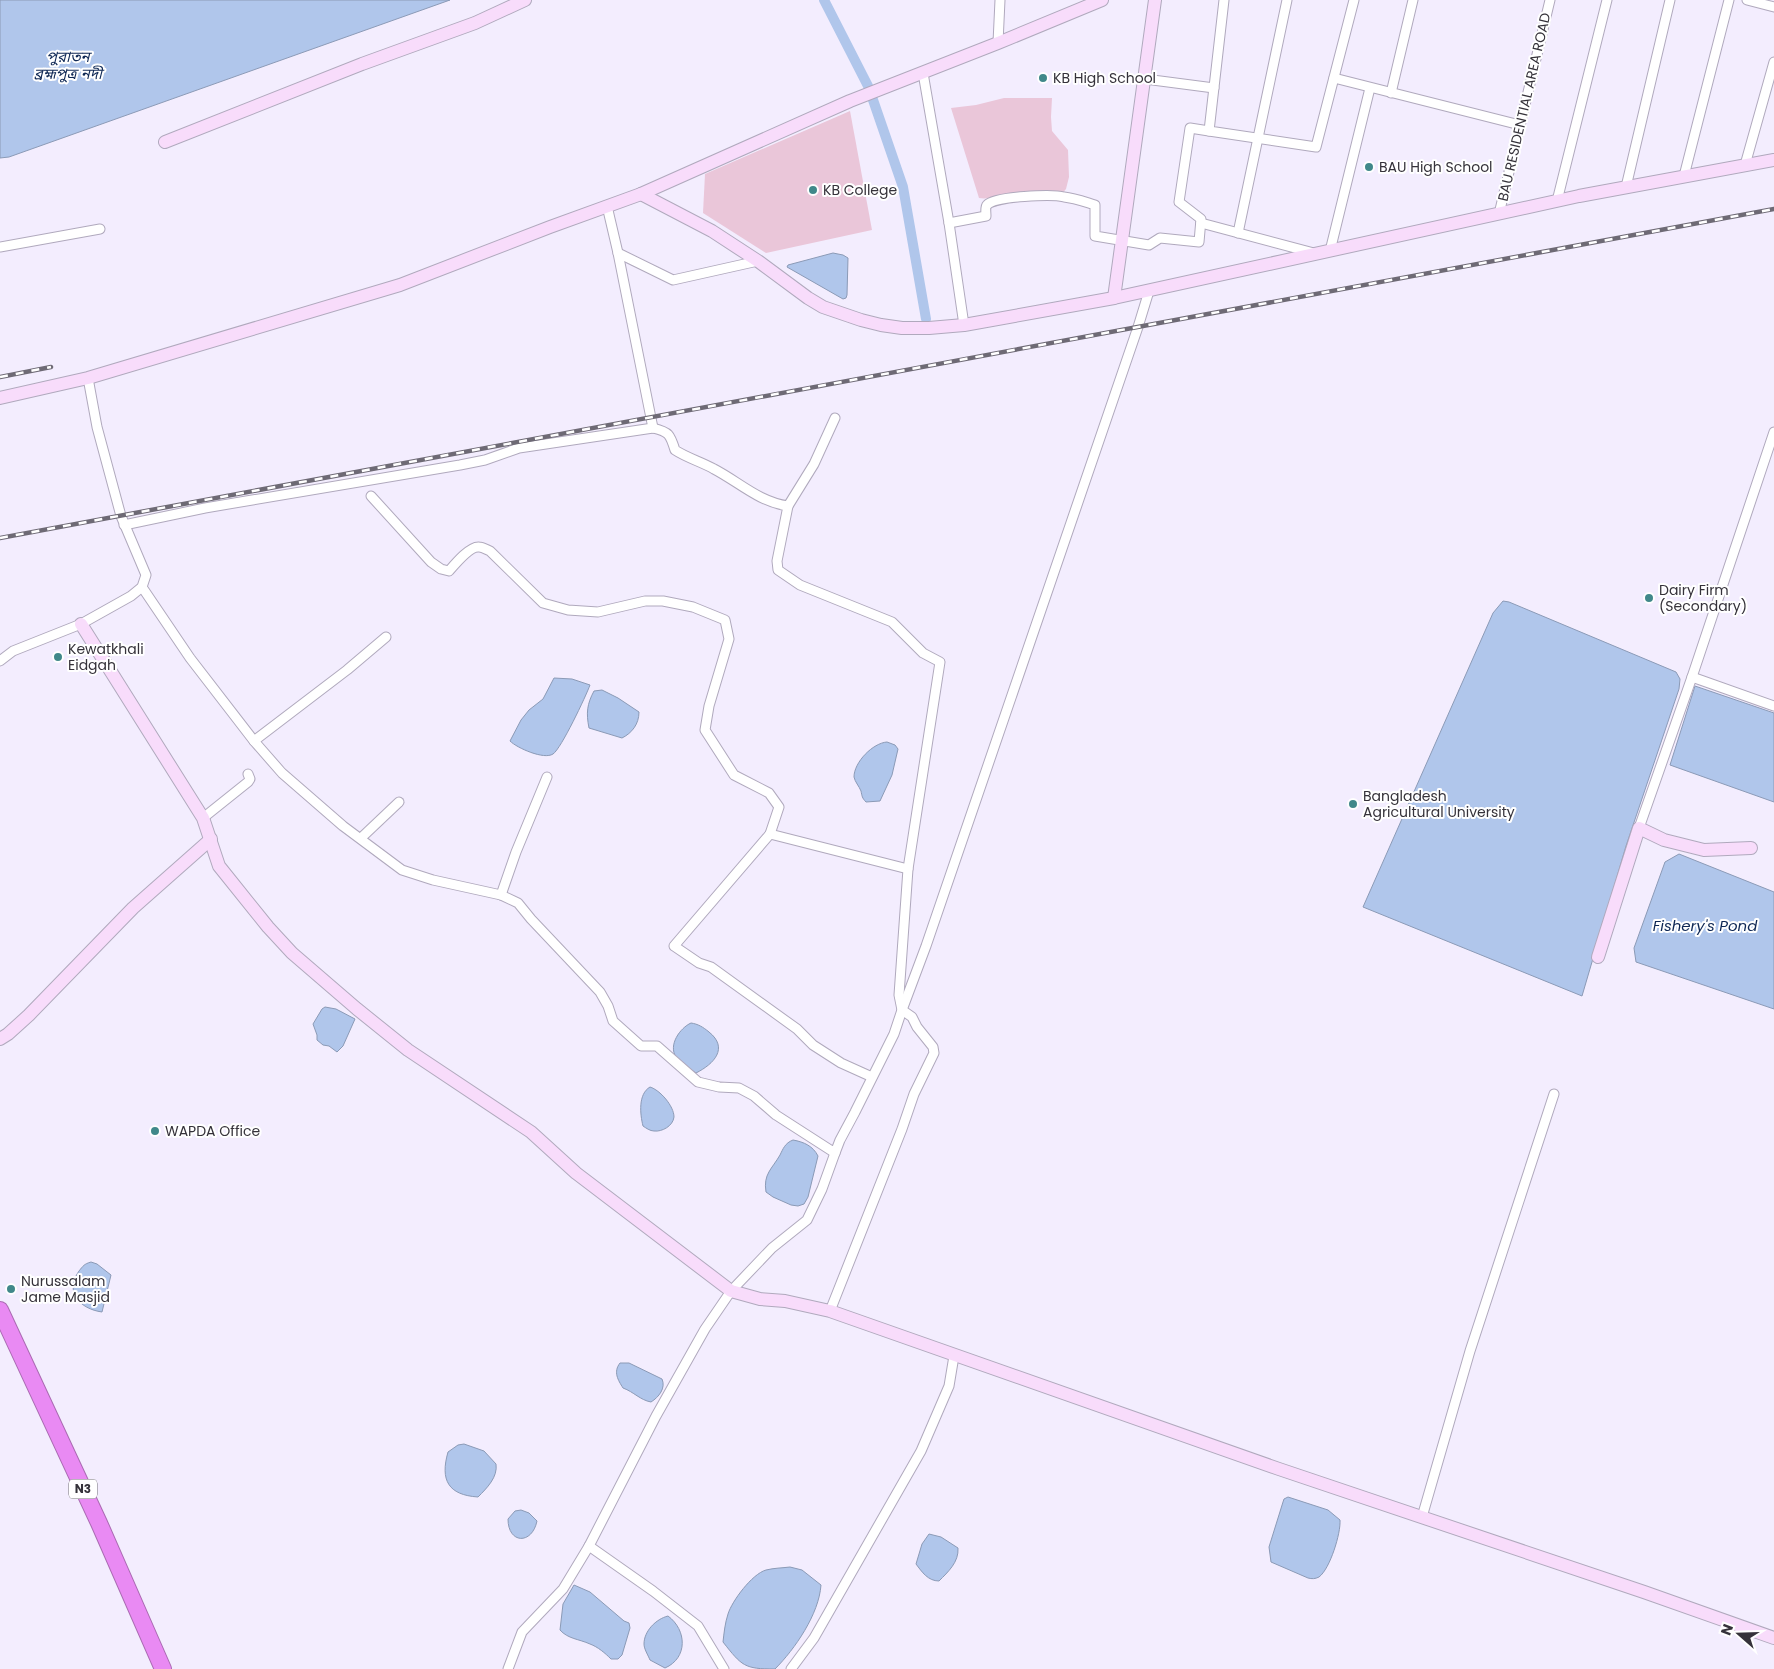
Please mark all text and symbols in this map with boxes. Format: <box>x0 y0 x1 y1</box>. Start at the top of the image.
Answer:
street label: BAU RESIDENTIAL AREA ROAD <box>1493 11 1555 203</box>
water label: পুরাতন ব্রহ্মপুত্র নদী <box>34 46 105 84</box>
place label: KB High School <box>1053 68 1156 88</box>
marker: KB High School <box>1037 72 1049 84</box>
place label: BAU High School <box>1379 157 1493 177</box>
marker: BAU High School <box>1363 161 1375 173</box>
place label: KB College <box>823 180 898 200</box>
marker: KB College <box>807 184 819 196</box>
place label: Dairy Firm (Secondary) <box>1659 580 1747 616</box>
marker: Dairy Firm (Secondary) <box>1643 592 1655 604</box>
place label: Kewatkhali Eidgah <box>68 639 144 675</box>
marker: Kewatkhali Eidgah <box>52 651 64 663</box>
place label: Bangladesh Agricultural University <box>1363 786 1515 822</box>
marker: Bangladesh Agricultural University <box>1347 798 1359 810</box>
water label: Fishery's Pond <box>1653 915 1758 936</box>
place label: WAPDA Office <box>165 1121 260 1141</box>
marker: WAPDA Office <box>149 1125 161 1137</box>
place label: Nurussalam Jame Masjid <box>21 1271 110 1307</box>
marker: Nurussalam Jame Masjid <box>5 1283 17 1295</box>
road number: N3 <box>69 1480 97 1498</box>
north arrow <box>1714 1609 1764 1659</box>
text: N <box>1716 1621 1738 1638</box>

